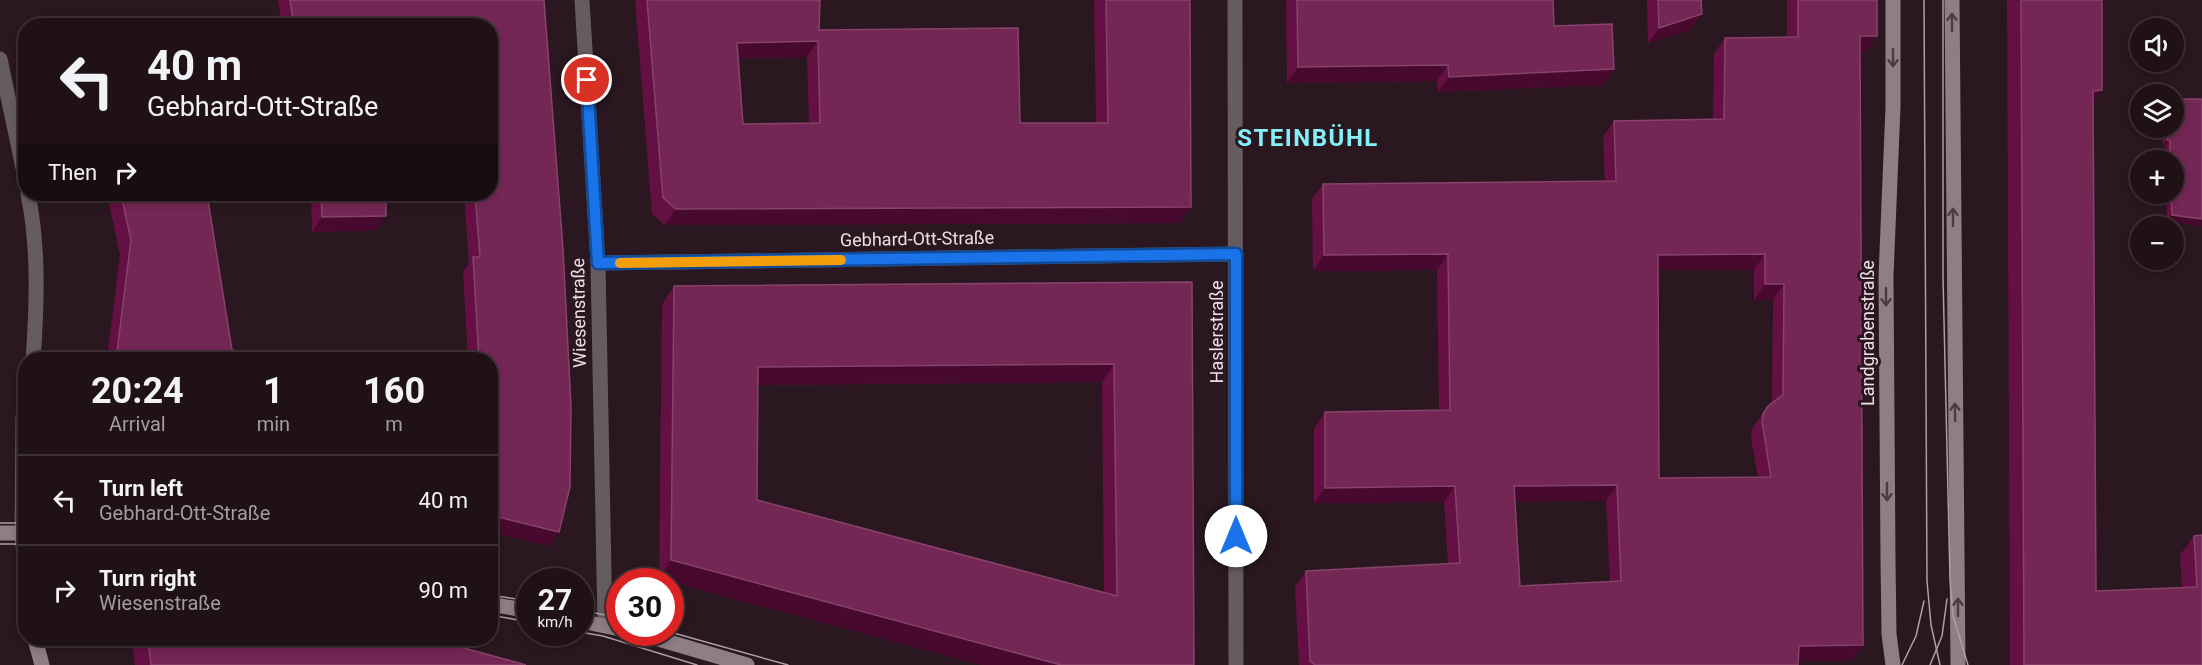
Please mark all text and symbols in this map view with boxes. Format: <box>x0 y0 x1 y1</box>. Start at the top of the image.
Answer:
one-way arrow <box>1946 12 1958 32</box>
map controls <box>2130 18 2184 270</box>
button: sound <box>2130 18 2184 72</box>
text: 40 m <box>147 41 242 90</box>
icon: left <box>48 42 126 120</box>
one-way arrow <box>1887 48 1899 68</box>
pin <box>561 54 612 105</box>
icon: arrive <box>570 63 603 96</box>
button: layers <box>2130 84 2184 138</box>
text: Gebhard-Ott-Straße <box>147 91 378 123</box>
district label: STEINBÜHL <box>1237 124 1379 152</box>
button: + <box>2130 150 2184 204</box>
icon: right <box>109 156 142 189</box>
text: Then <box>48 160 97 185</box>
one-way arrow <box>1947 207 1959 227</box>
button: − <box>2130 216 2184 270</box>
street label: Gebhard-Ott-Straße <box>840 227 994 250</box>
street label: Wiesenstraße <box>567 258 590 368</box>
street label: Landgrabenstraße <box>1857 260 1878 406</box>
street label: Haslerstraße <box>1206 281 1227 383</box>
one-way arrow <box>1880 286 1892 306</box>
text: 20:24 <box>91 370 184 412</box>
text: 1 <box>263 370 284 412</box>
text: 160 <box>363 370 425 412</box>
one-way arrow <box>1949 402 1961 422</box>
text: Arrival <box>109 412 166 436</box>
text: min <box>257 412 290 436</box>
text: m <box>385 412 403 436</box>
text: Turn left <box>99 476 183 501</box>
one-way arrow <box>1881 481 1893 501</box>
icon: left <box>48 484 81 517</box>
text: 40 m <box>419 488 468 513</box>
text: Gebhard-Ott-Straße <box>99 501 270 525</box>
position arrow <box>1204 504 1268 568</box>
text: Turn right <box>99 566 196 591</box>
speed limit sign: 30 <box>606 568 684 646</box>
icon: right <box>48 574 81 607</box>
text: 90 m <box>419 578 468 603</box>
text: 27 <box>538 582 572 617</box>
text: Wiesenstraße <box>99 591 221 615</box>
one-way arrow <box>1952 597 1964 617</box>
text: km/h <box>537 613 573 631</box>

